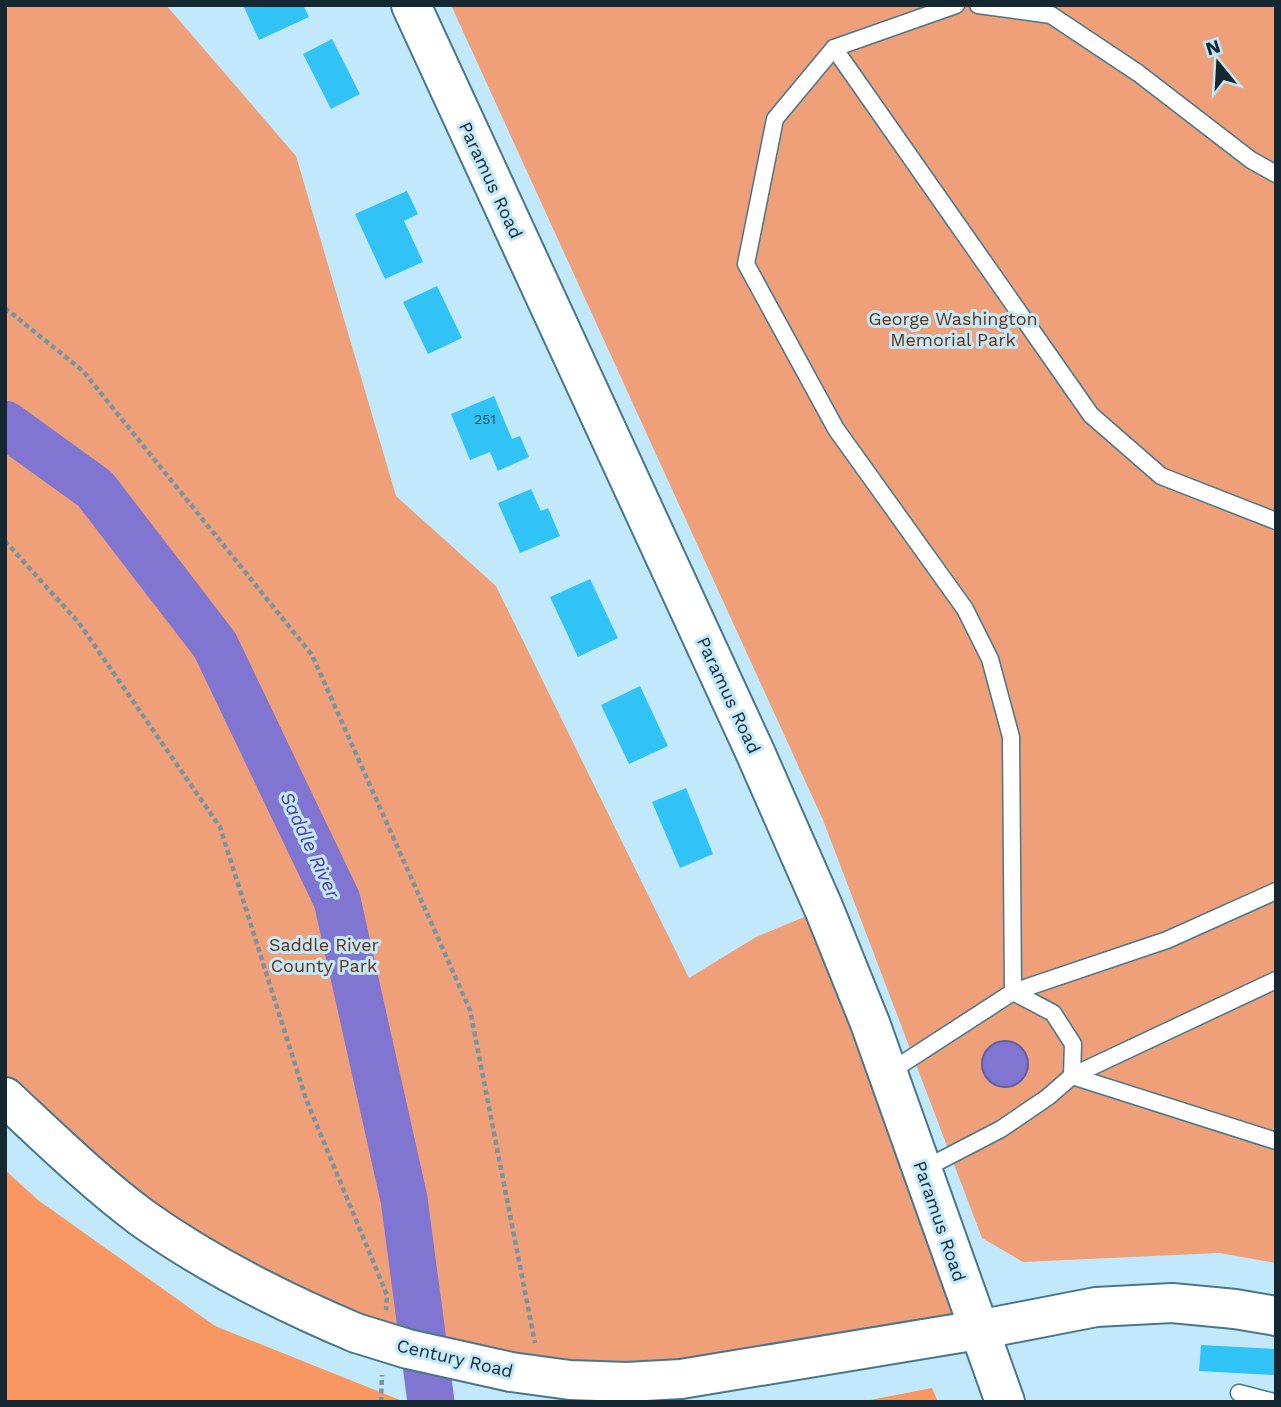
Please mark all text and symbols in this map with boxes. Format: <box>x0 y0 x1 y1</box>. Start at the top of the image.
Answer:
north arrow <box>1183 28 1253 98</box>
text: N <box>1203 34 1223 60</box>
street label: Paramus Road <box>455 118 527 242</box>
park label: George Washington Memorial Park <box>868 308 1038 350</box>
house number: 251 <box>474 411 496 427</box>
street label: Paramus Road <box>693 633 765 757</box>
water label: Saddle River <box>275 788 345 903</box>
park label: Saddle River County Park <box>269 934 379 976</box>
street label: Paramus Road <box>910 1158 970 1284</box>
street label: Century Road <box>395 1334 515 1382</box>

